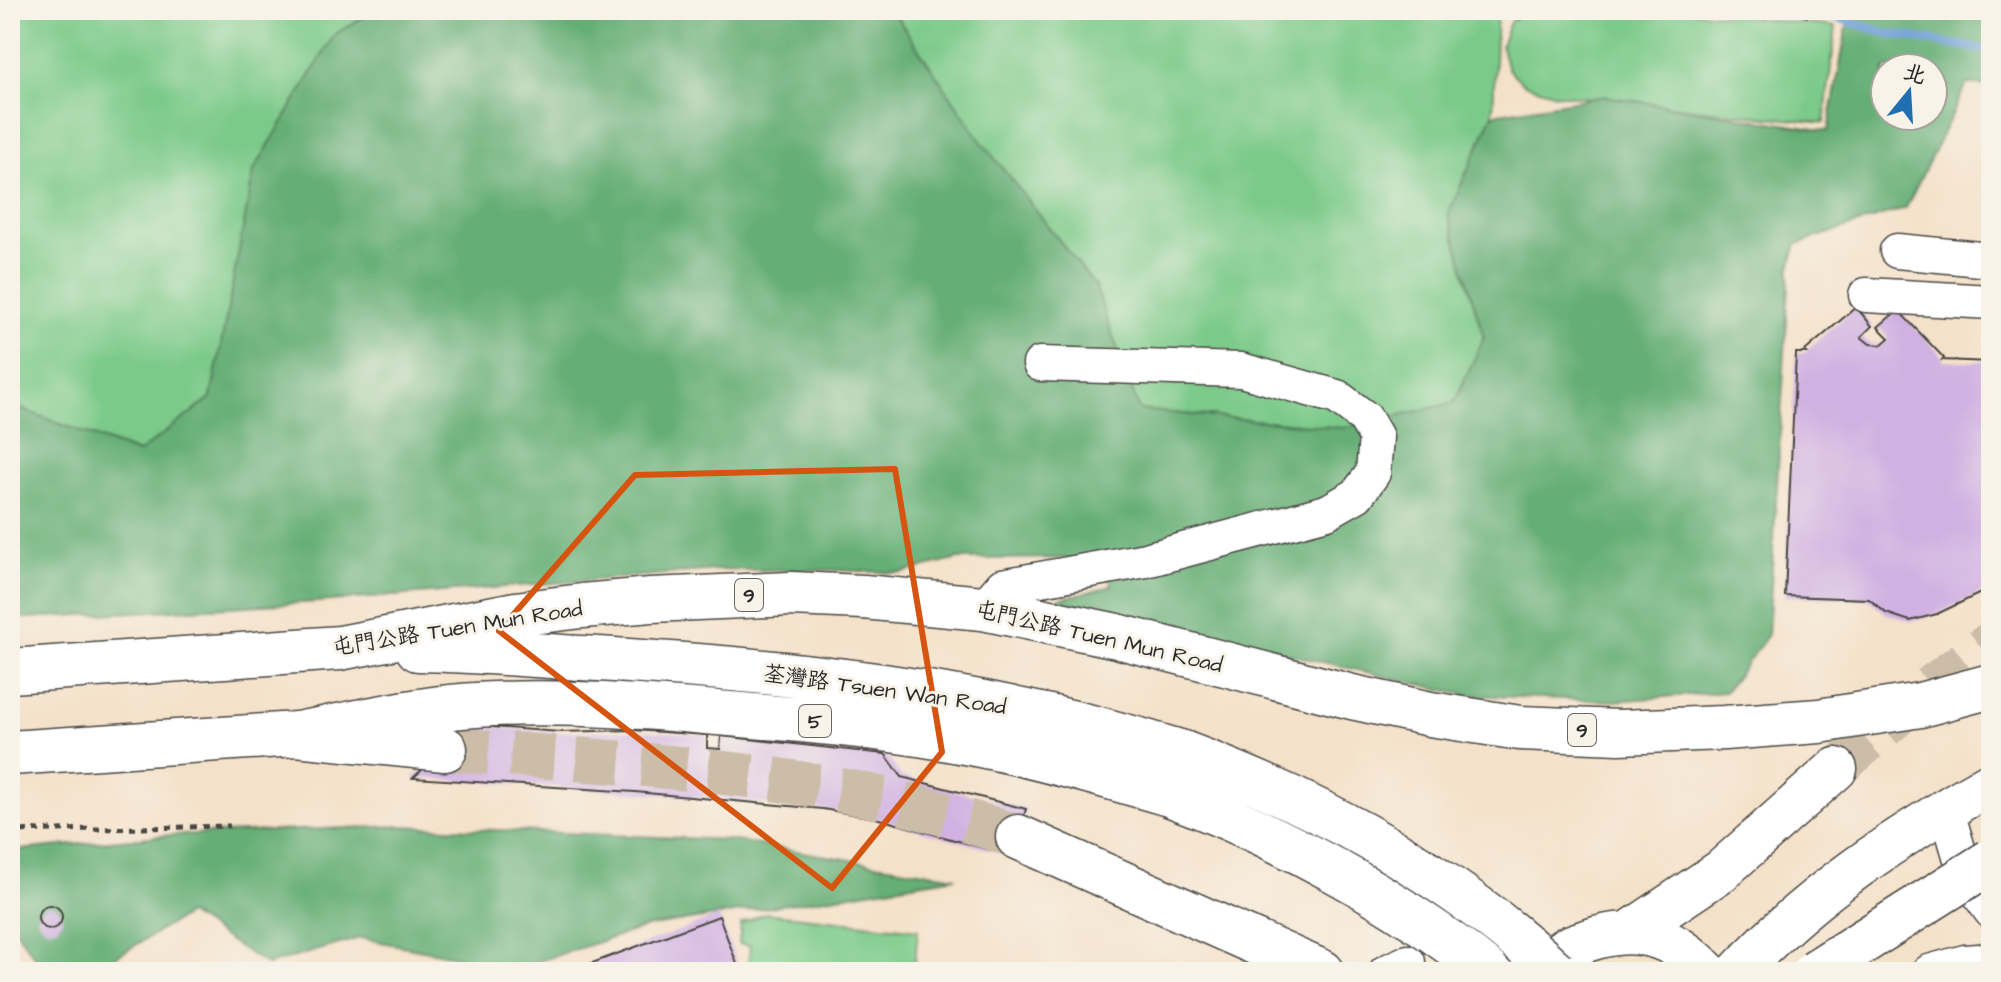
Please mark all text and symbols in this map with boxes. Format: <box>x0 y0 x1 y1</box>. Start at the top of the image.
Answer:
north arrow <box>1869 52 1949 132</box>
text: 北 <box>1899 56 1930 93</box>
road number: 9 <box>735 579 763 611</box>
street label: 屯門公路 Tuen Mun Road <box>330 593 585 664</box>
street label: 屯門公路 Tuen Mun Road <box>972 594 1225 681</box>
street label: 荃灣路 Tsuen Wan Road <box>761 658 1008 723</box>
road number: 5 <box>799 705 831 737</box>
road number: 9 <box>1568 714 1596 746</box>

